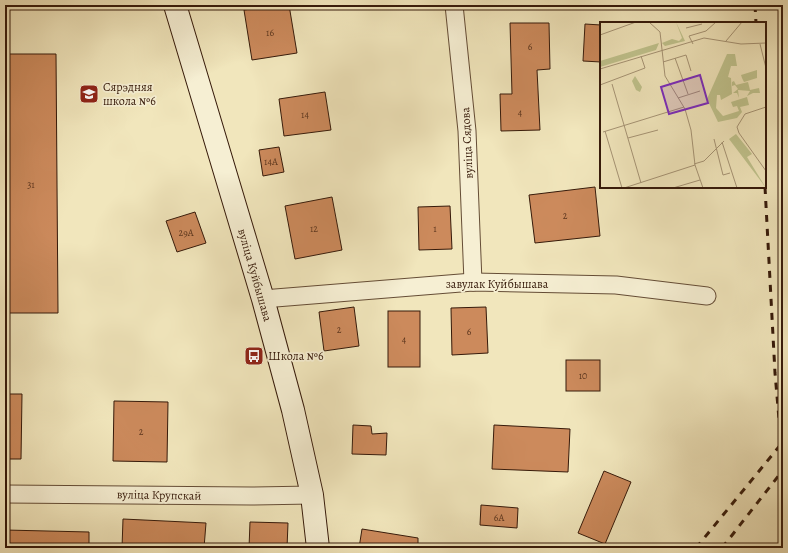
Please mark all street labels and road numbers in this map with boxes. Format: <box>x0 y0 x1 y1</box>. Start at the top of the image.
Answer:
street label: вуліца Сядова <box>457 106 477 179</box>
street label: вуліца Куйбышава <box>234 227 276 324</box>
street label: завулак Куйбышава <box>446 276 549 292</box>
street label: вуліца Крупскай <box>117 486 201 504</box>

